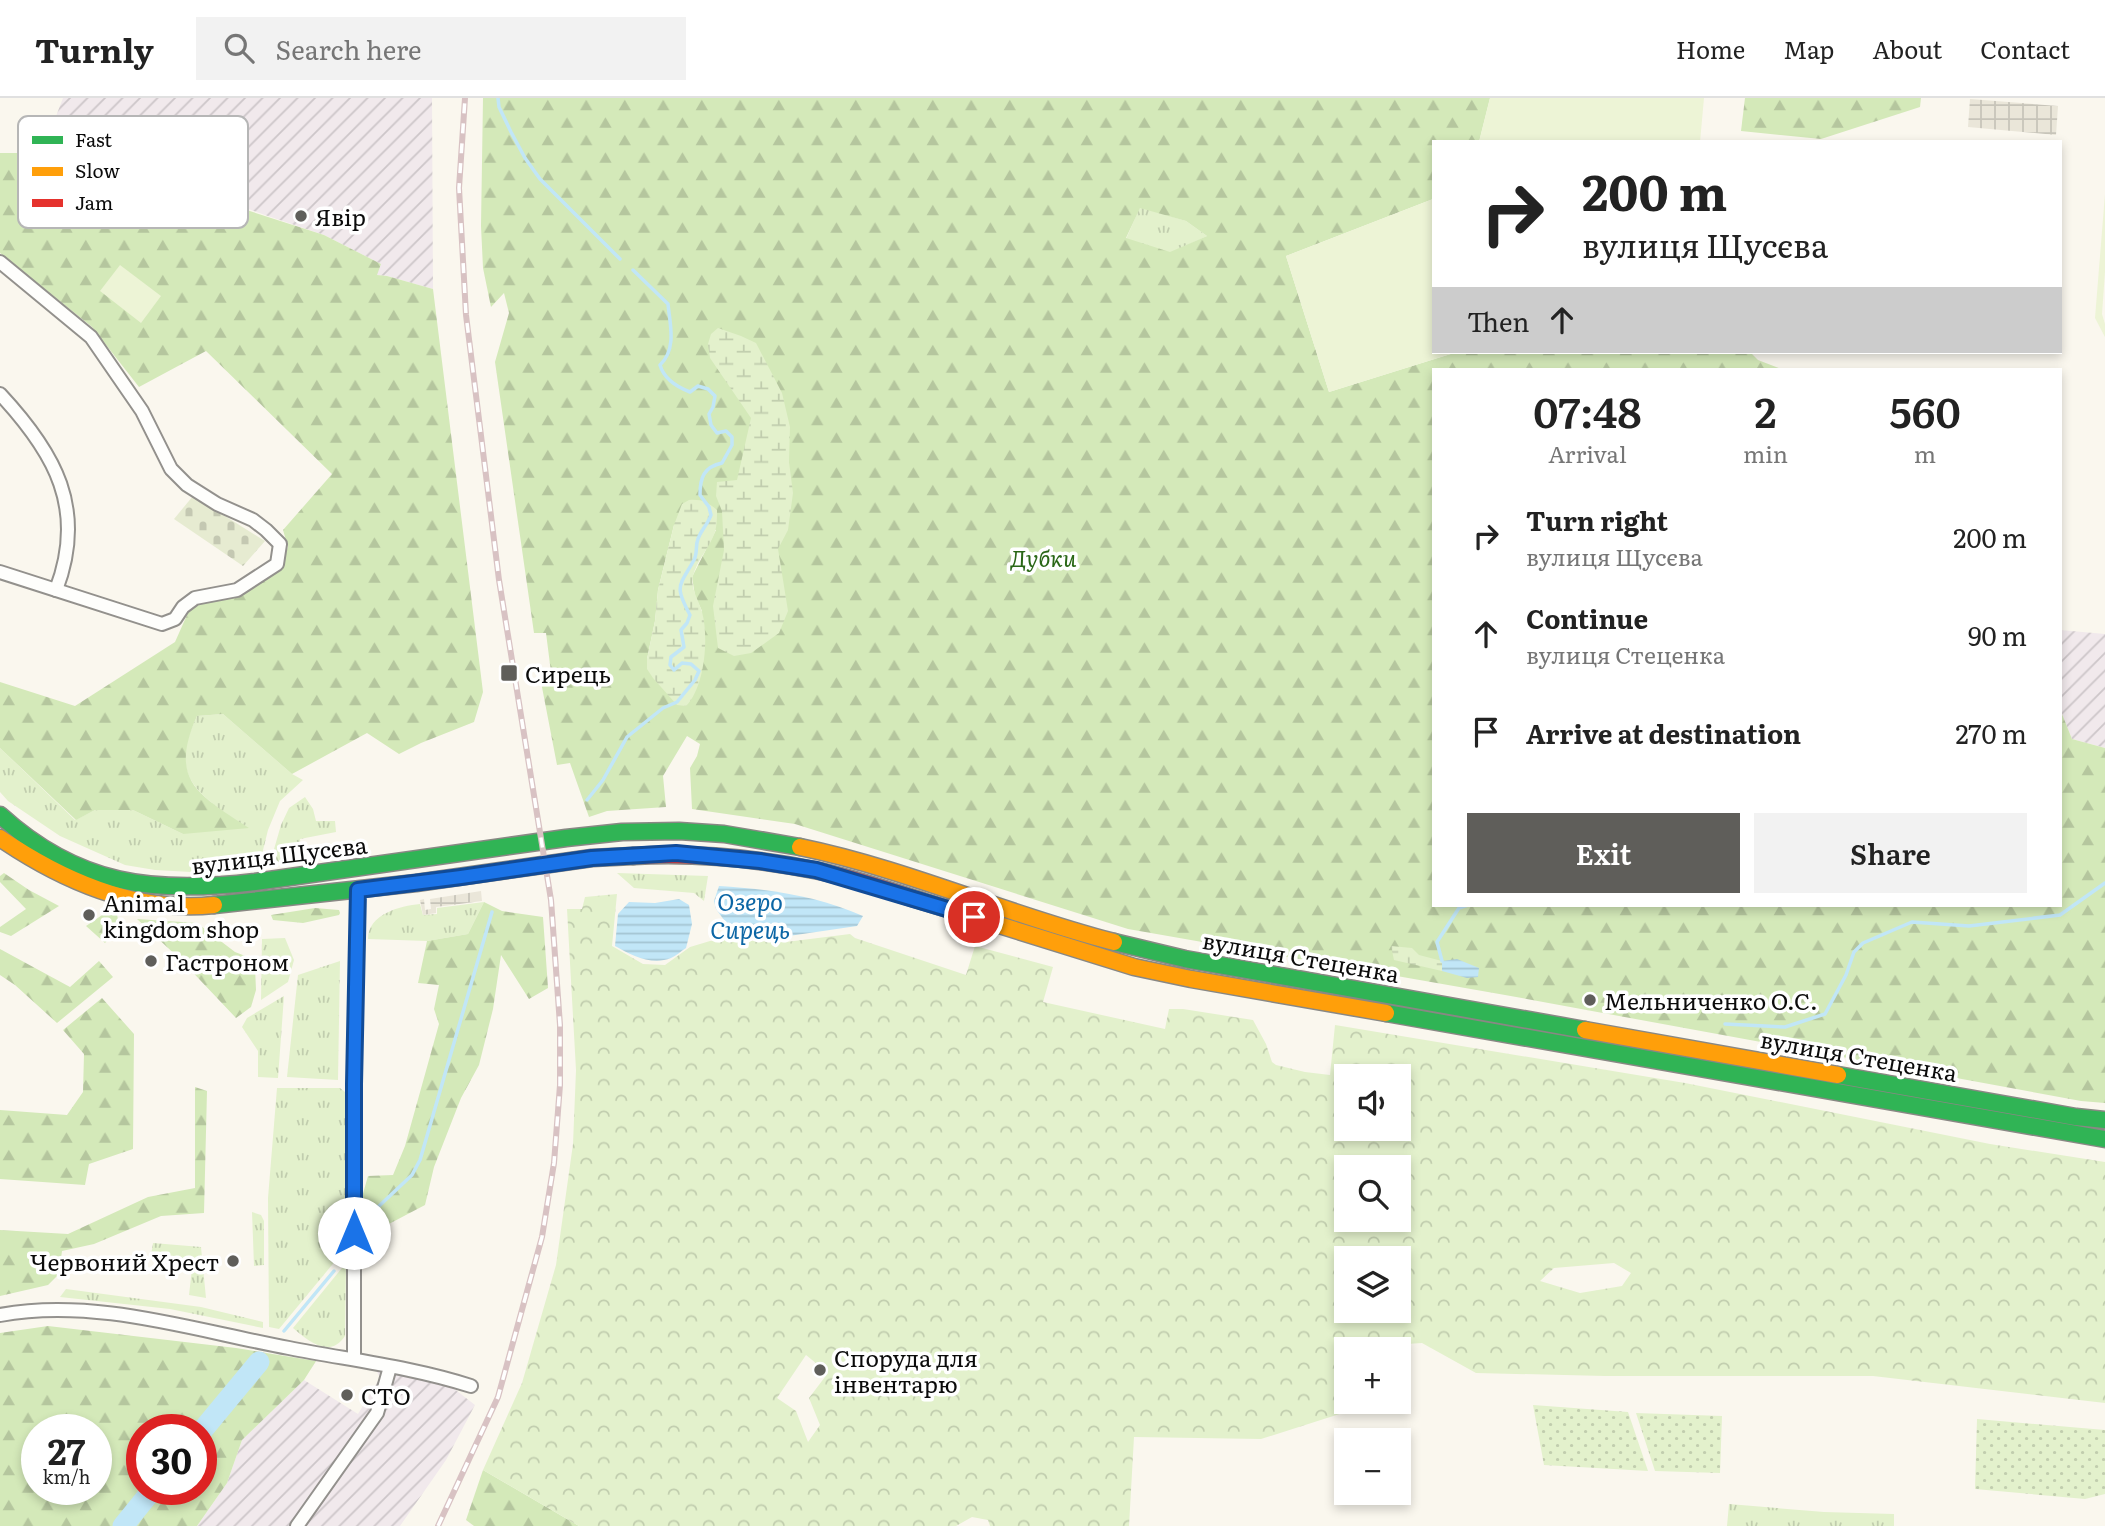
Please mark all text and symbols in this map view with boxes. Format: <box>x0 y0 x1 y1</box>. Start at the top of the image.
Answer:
search box <box>196 17 686 80</box>
text: Turnly <box>35 24 154 73</box>
icon: search <box>220 29 258 67</box>
text: Search here <box>276 29 421 68</box>
text: Home <box>1676 31 1745 66</box>
text: Map <box>1783 31 1834 66</box>
text: About <box>1872 31 1942 66</box>
text: Contact <box>1980 31 2070 66</box>
legend <box>18 116 248 228</box>
text: Fast <box>75 125 112 153</box>
text: 200 m <box>1582 153 1727 226</box>
text: Slow <box>75 156 120 184</box>
icon: right <box>1467 168 1558 259</box>
text: Jam <box>75 188 113 216</box>
place label: Явір <box>315 199 366 233</box>
marker: Явір <box>293 208 309 224</box>
text: вулиця Щусєва <box>1582 220 1828 268</box>
text: Then <box>1467 301 1529 340</box>
icon: ahead <box>1543 301 1581 339</box>
text: 07:48 <box>1533 379 1642 441</box>
text: 2 <box>1754 379 1777 441</box>
text: 560 <box>1889 379 1961 441</box>
text: Arrival <box>1548 436 1627 470</box>
text: min <box>1743 436 1788 470</box>
text: m <box>1914 436 1936 470</box>
text: Turn right <box>1526 500 1668 539</box>
icon: right <box>1467 517 1505 555</box>
text: 200 m <box>1953 517 2027 556</box>
text: вулиця Щусєва <box>1526 539 1703 573</box>
park label: Дубки <box>1010 540 1077 574</box>
text: Continue <box>1526 598 1648 637</box>
icon: ahead <box>1467 615 1505 653</box>
text: 90 m <box>1968 615 2027 654</box>
text: вулиця Стеценка <box>1526 637 1725 671</box>
place label: Сирець <box>525 656 611 690</box>
marker: Сирець <box>499 663 519 683</box>
icon: arrive <box>1467 713 1505 751</box>
text: Arrive at destination <box>1526 713 1801 752</box>
text: 270 m <box>1955 713 2027 752</box>
button: Exit <box>1467 813 1740 893</box>
button: Share <box>1754 813 2027 893</box>
street label: вулиця Щусєва <box>189 826 370 882</box>
water label: Озеро Сирець <box>710 883 790 946</box>
place label: Animal kingdom shop <box>103 885 259 945</box>
pin <box>944 887 1004 947</box>
icon: arrive <box>955 898 993 936</box>
marker: Animal kingdom shop <box>81 907 97 923</box>
street label: вулиця Стеценка <box>1200 922 1403 990</box>
place label: Гастроном <box>165 944 289 978</box>
marker: Гастроном <box>143 953 159 969</box>
place label: Мельниченко О.С. <box>1604 983 1818 1017</box>
marker: Мельниченко О.С. <box>1582 992 1598 1008</box>
street label: вулиця Стеценка <box>1758 1021 1961 1089</box>
map controls <box>1334 1064 1411 1505</box>
button: sound <box>1334 1064 1411 1141</box>
button: search <box>1334 1155 1411 1232</box>
position arrow <box>317 1196 391 1270</box>
place label: Червоний Хрест <box>30 1244 219 1278</box>
button: layers <box>1334 1246 1411 1323</box>
marker: Червоний Хрест <box>225 1253 241 1269</box>
button: + <box>1334 1337 1411 1414</box>
place label: Споруда для інвентарю <box>834 1340 978 1400</box>
marker: Споруда для інвентарю <box>812 1362 828 1378</box>
place label: СТО <box>361 1378 411 1412</box>
marker: СТО <box>339 1387 355 1403</box>
speed limit sign: 30 <box>126 1414 217 1505</box>
text: 27 <box>48 1424 85 1476</box>
button: − <box>1334 1428 1411 1505</box>
text: km/h <box>43 1463 90 1490</box>

